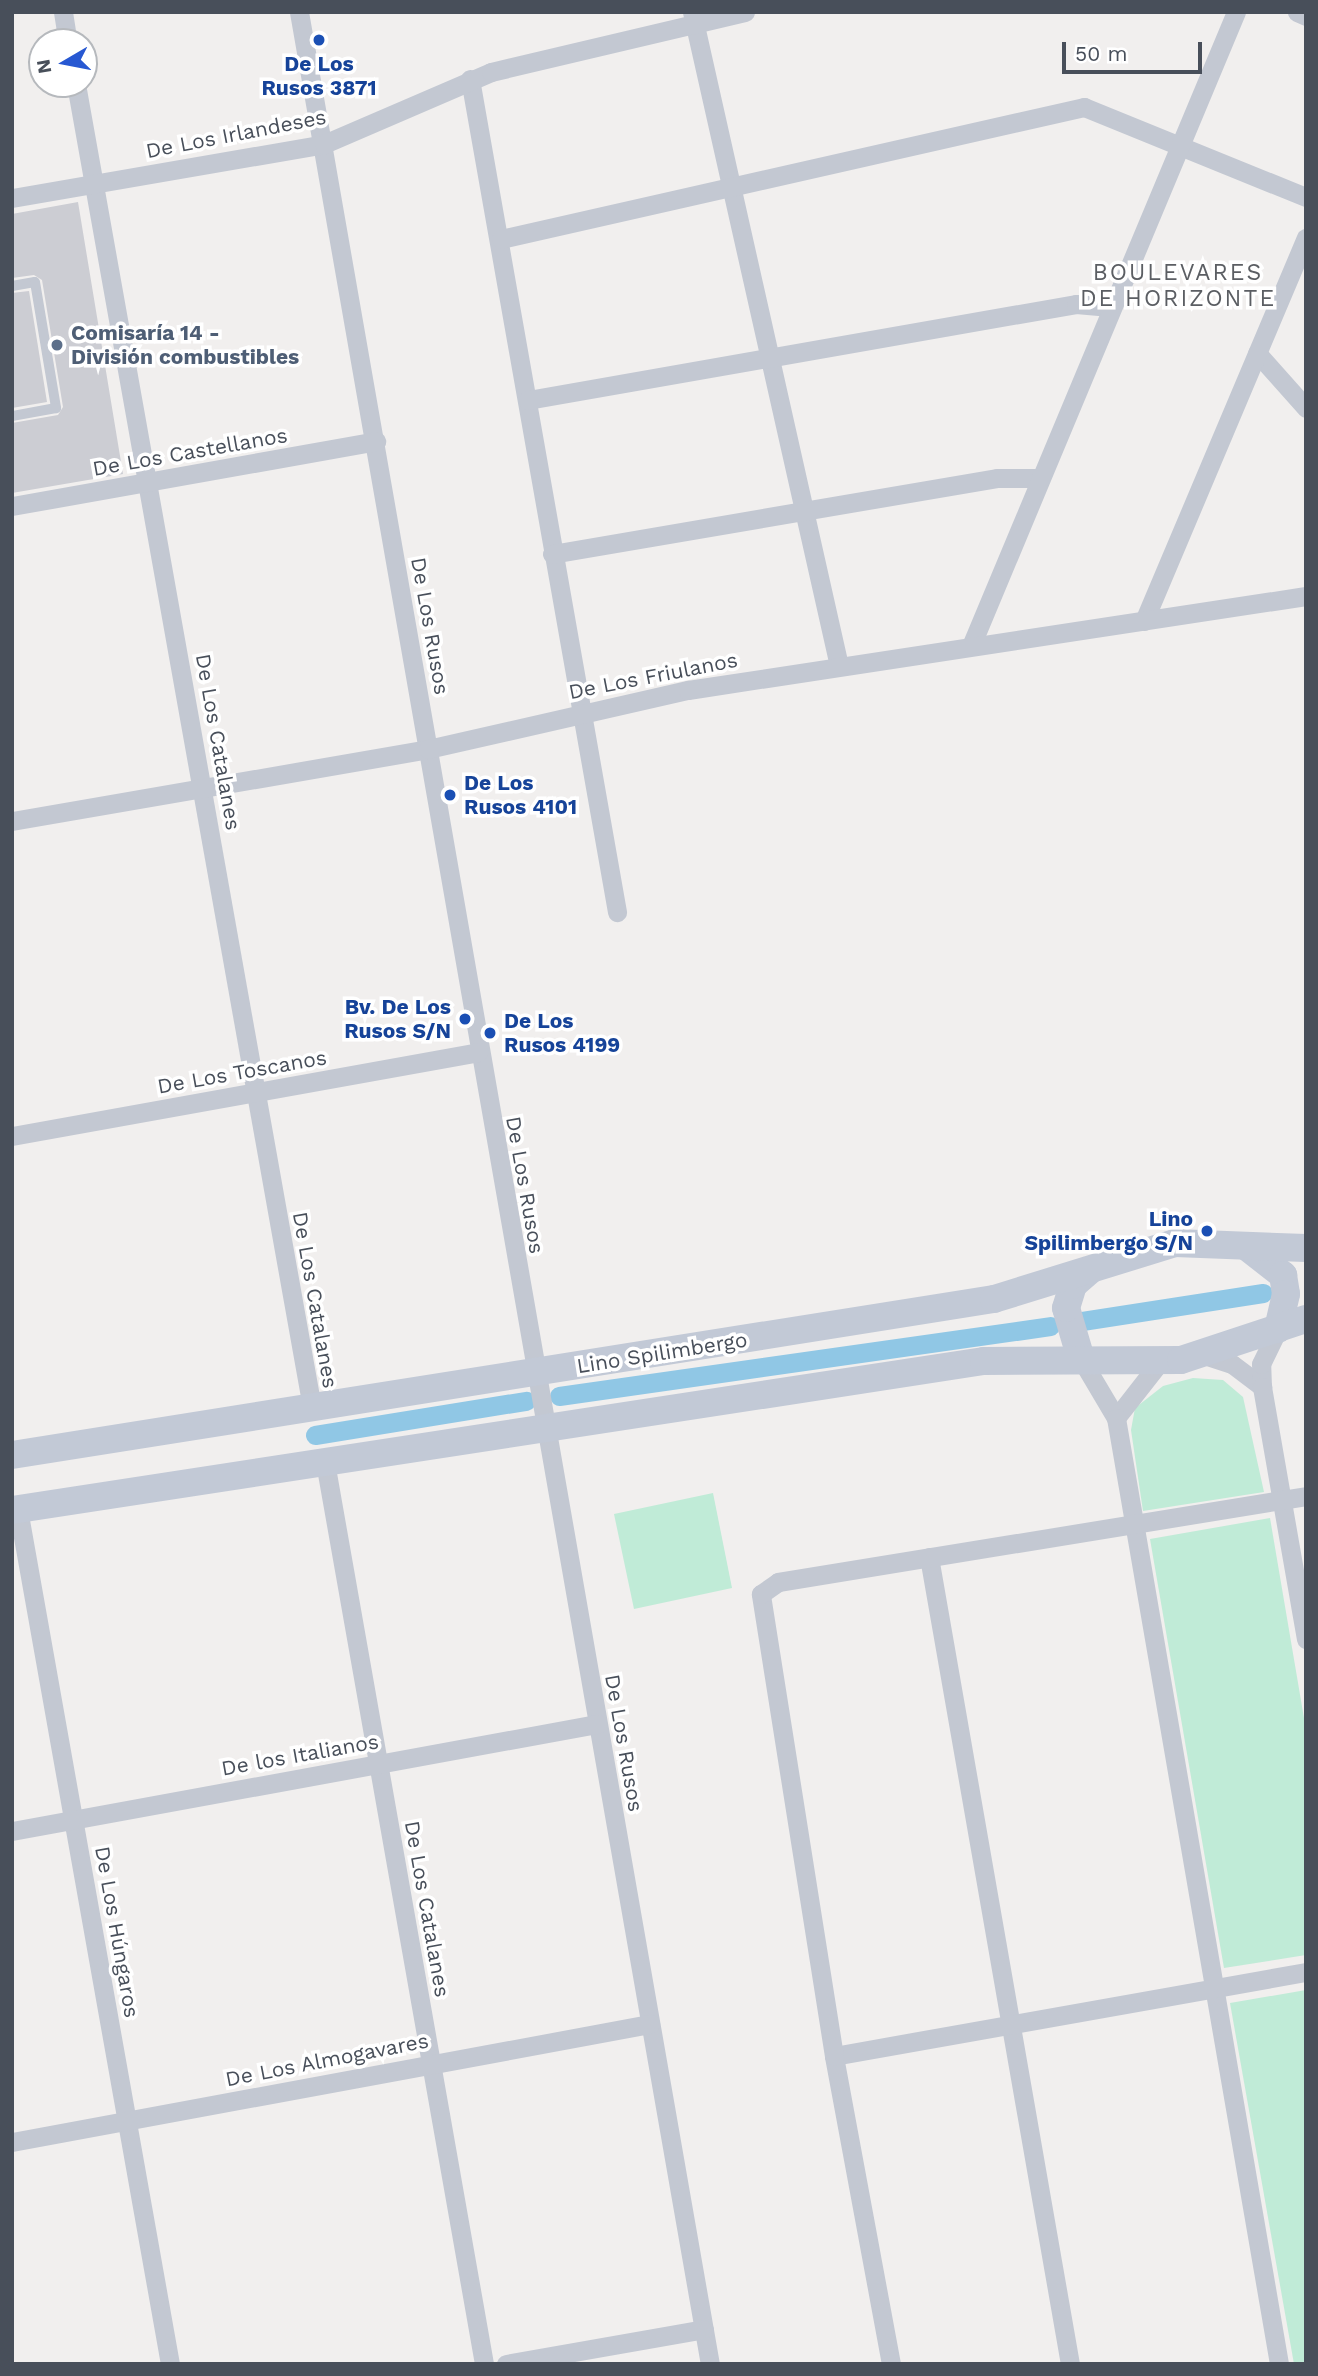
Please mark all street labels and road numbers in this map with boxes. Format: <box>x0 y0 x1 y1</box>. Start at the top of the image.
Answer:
street label: De Los Irlandeses <box>144 104 328 164</box>
street label: De Los Castellanos <box>91 422 289 482</box>
street label: De Los Rusos <box>406 555 454 697</box>
street label: De Los Friulanos <box>566 647 740 705</box>
street label: De Los Catalanes <box>190 652 246 832</box>
street label: De Los Toscanos <box>155 1045 329 1099</box>
street label: De Los Rusos <box>501 1114 549 1256</box>
street label: De Los Catalanes <box>287 1210 343 1390</box>
street label: Lino Spilimbergo <box>575 1327 749 1379</box>
street label: De Los Rusos <box>600 1672 648 1814</box>
street label: De los Italianos <box>219 1729 381 1781</box>
street label: De Los Catalanes <box>399 1819 455 1999</box>
street label: De Los Húngaros <box>90 1844 144 2020</box>
street label: De Los Almogavares <box>223 2028 431 2092</box>

